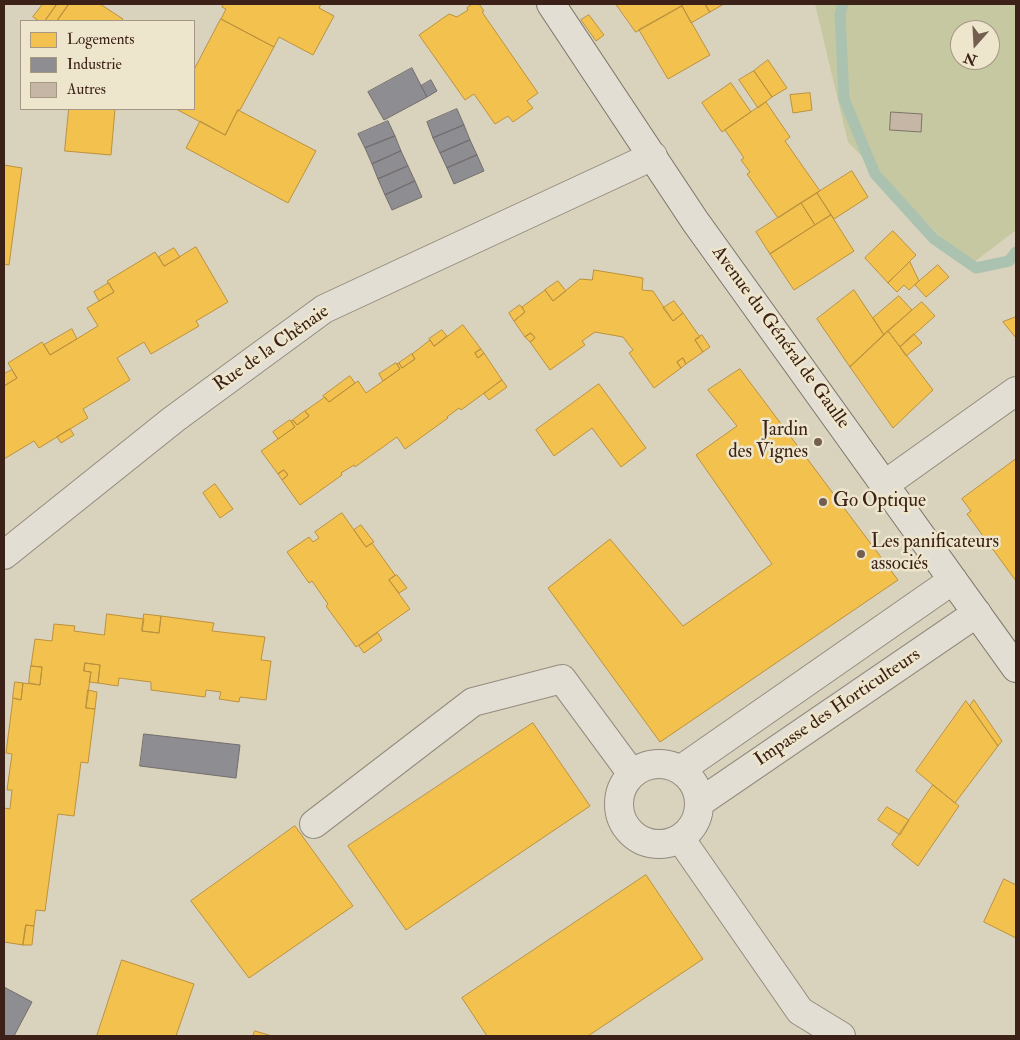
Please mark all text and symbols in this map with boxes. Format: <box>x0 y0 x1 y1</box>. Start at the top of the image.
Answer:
legend <box>20 20 195 110</box>
north arrow <box>950 20 1000 70</box>
text: Logements <box>67 30 134 49</box>
text: N <box>962 49 979 69</box>
text: Industrie <box>67 55 122 74</box>
text: Autres <box>67 80 106 99</box>
street label: Avenue du Général de Gaulle <box>706 242 854 434</box>
street label: Rue de la Chênaie <box>210 301 334 397</box>
place label: Jardin des Vignes <box>728 420 808 464</box>
marker: Jardin des Vignes <box>812 436 824 448</box>
place label: Go Optique <box>833 491 926 513</box>
marker: Go Optique <box>817 496 829 508</box>
place label: Les panificateurs associés <box>871 532 999 576</box>
marker: Les panificateurs associés <box>855 548 867 560</box>
street label: Impasse des Horticulteurs <box>751 644 925 772</box>

